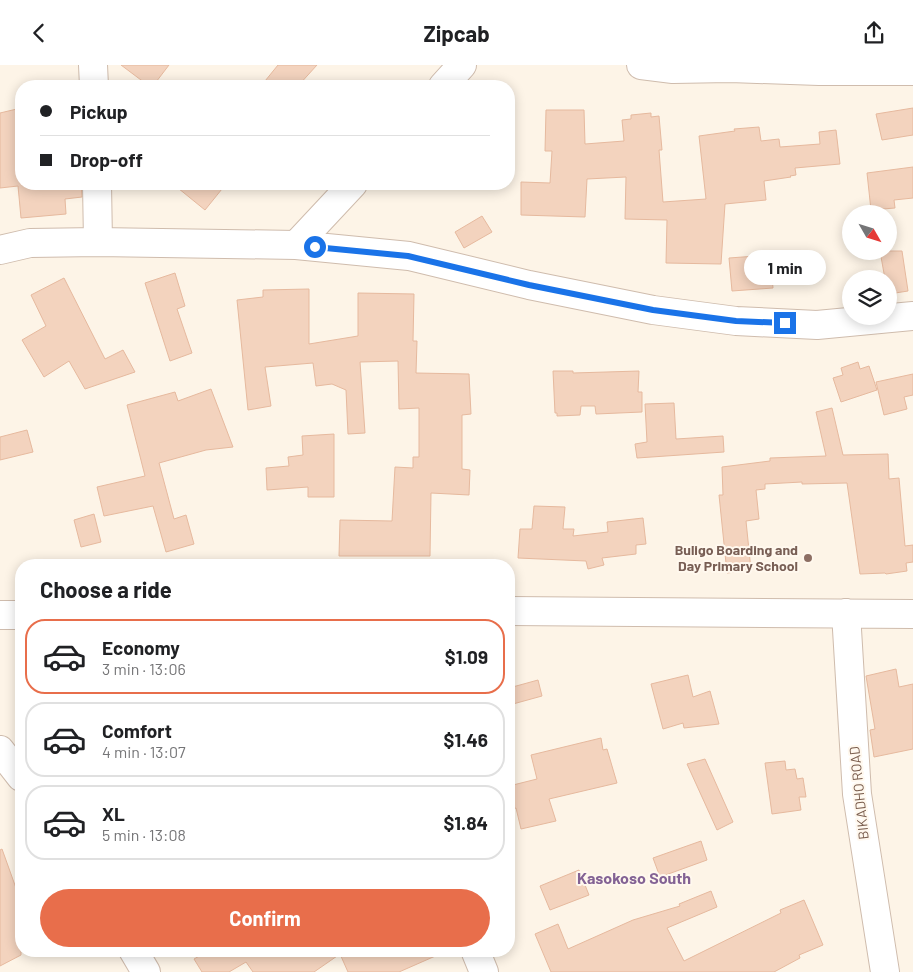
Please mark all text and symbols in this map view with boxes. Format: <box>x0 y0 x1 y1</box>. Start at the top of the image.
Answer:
icon: back <box>25 19 53 47</box>
icon: share <box>860 19 888 47</box>
text: Zipcab <box>423 20 490 46</box>
text: Pickup <box>70 100 128 123</box>
text: Drop-off <box>70 148 143 171</box>
north arrow <box>842 205 898 260</box>
map controls <box>842 205 897 325</box>
route start <box>304 236 326 258</box>
callout: 1 min <box>744 251 826 285</box>
text: 1 min <box>767 258 803 277</box>
button: layers <box>842 270 897 325</box>
route end <box>774 312 796 334</box>
place label: Buligo Boarding and Day Primary School <box>675 541 798 574</box>
marker: Buligo Boarding and Day Primary School <box>802 552 814 564</box>
text: Choose a ride <box>40 576 172 602</box>
icon: car <box>42 634 87 679</box>
text: Economy <box>102 636 180 659</box>
text: $1.09 <box>445 645 488 668</box>
text: 3 min · 13:06 <box>102 659 186 678</box>
icon: car <box>42 717 87 762</box>
text: Comfort <box>102 719 172 742</box>
text: $1.46 <box>444 728 488 751</box>
text: 4 min · 13:07 <box>102 742 186 761</box>
street label: BIKADHO ROAD <box>845 746 872 840</box>
icon: car <box>42 800 87 845</box>
text: XL <box>102 802 125 825</box>
text: $1.84 <box>444 811 488 834</box>
text: 5 min · 13:08 <box>102 825 186 844</box>
district label: Kasokoso South <box>577 868 691 887</box>
button: Confirm <box>40 889 490 947</box>

